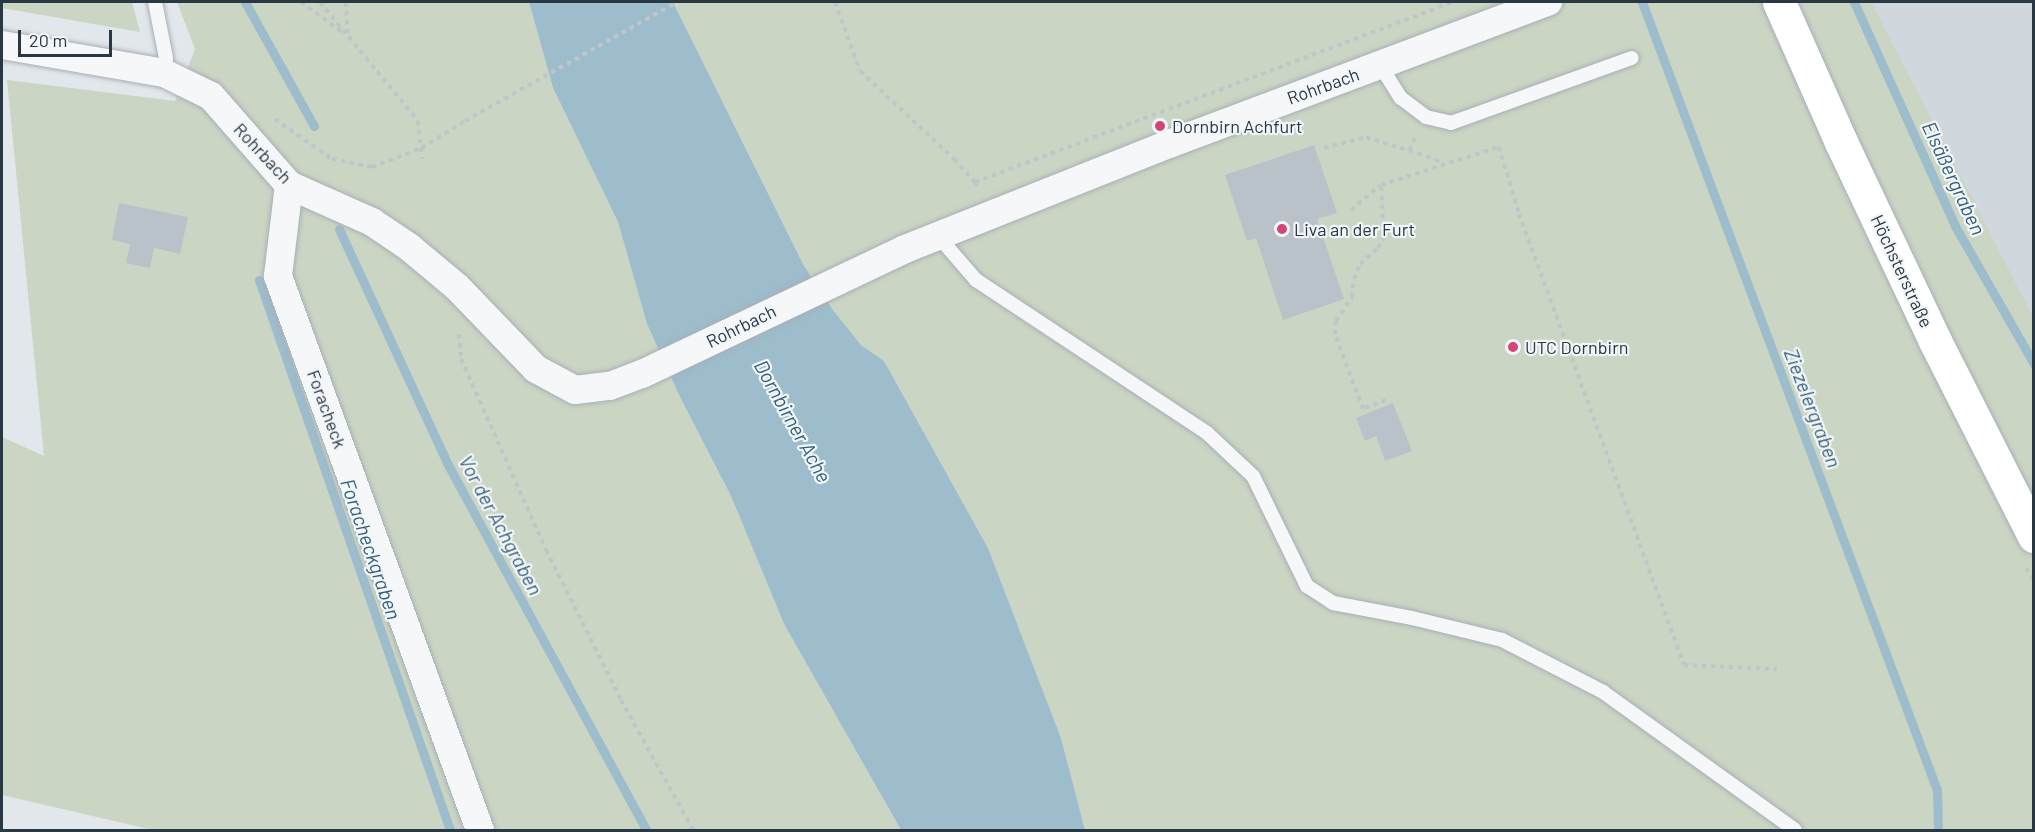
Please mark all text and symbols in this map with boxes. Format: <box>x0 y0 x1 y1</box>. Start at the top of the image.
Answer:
scale bar <box>21 18 116 56</box>
text: 20 m <box>29 29 67 51</box>
street label: Rohrbach <box>1284 63 1362 109</box>
place label: Dornbirn Achfurt <box>1172 115 1303 137</box>
water label: Elsäßergraben <box>1917 117 1991 239</box>
street label: Rohrbach <box>229 118 297 188</box>
marker: Dornbirn Achfurt <box>1153 119 1167 133</box>
street label: Höchsterstraße <box>1866 211 1938 331</box>
place label: Liva an der Furt <box>1294 218 1415 240</box>
marker: Liva an der Furt <box>1275 222 1289 236</box>
street label: Rohrbach <box>703 300 779 352</box>
place label: UTC Dornbirn <box>1525 336 1628 358</box>
marker: UTC Dornbirn <box>1506 340 1520 354</box>
water label: Ziezelergraben <box>1779 345 1847 471</box>
water label: Dornbirner Ache <box>749 355 837 487</box>
street label: Foracheck <box>303 367 351 451</box>
water label: Vor der Achgraben <box>454 451 548 599</box>
water label: Foracheckgraben <box>336 475 406 623</box>

